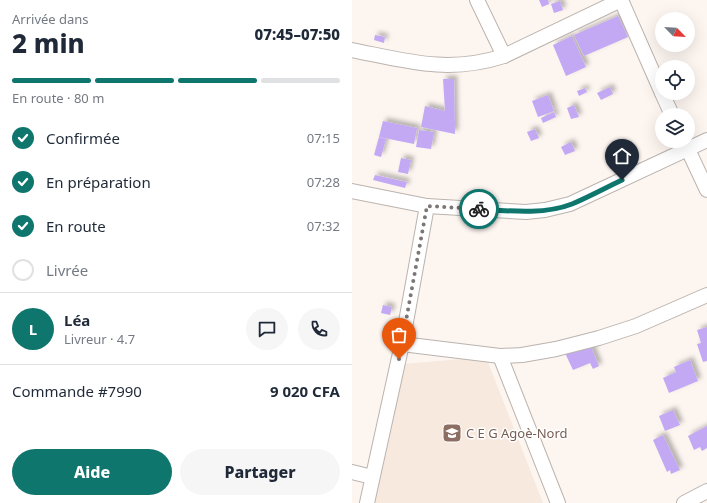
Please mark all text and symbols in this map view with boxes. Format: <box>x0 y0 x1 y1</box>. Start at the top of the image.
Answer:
text: Arrivée dans <box>12 10 89 28</box>
north arrow <box>655 12 695 52</box>
map controls <box>655 12 695 148</box>
text: 07:45–07:50 <box>255 24 340 44</box>
text: 2 min <box>12 25 85 61</box>
button: locate <box>655 60 695 100</box>
text: En route · 80 m <box>12 89 104 107</box>
button: layers <box>655 108 695 148</box>
icon: check <box>12 127 34 149</box>
text: Confirmée <box>46 128 120 148</box>
text: 07:15 <box>307 129 340 147</box>
pin <box>605 139 639 180</box>
icon: home <box>611 145 633 167</box>
icon: check <box>12 171 34 193</box>
text: En préparation <box>46 172 151 192</box>
text: 07:28 <box>307 173 340 191</box>
courier <box>459 189 499 229</box>
icon: bike <box>468 198 490 220</box>
icon: check <box>12 215 34 237</box>
text: En route <box>46 216 106 236</box>
text: 07:32 <box>307 217 340 235</box>
text: Livrée <box>46 260 88 280</box>
button: chat <box>246 308 288 350</box>
button: phone <box>298 308 340 350</box>
text: Léa <box>64 310 90 330</box>
pin <box>382 318 416 359</box>
text: L <box>29 319 37 339</box>
icon: bag <box>388 324 410 346</box>
text: Livreur · 4.7 <box>64 330 135 348</box>
text: Commande #7990 <box>12 381 142 401</box>
text: 9 020 CFA <box>270 381 340 401</box>
school or university icon: C E G Agoè-Nord <box>441 422 463 444</box>
place label: C E G Agoè-Nord <box>466 424 568 442</box>
button: Aide <box>12 449 172 495</box>
button: Partager <box>180 449 340 495</box>

